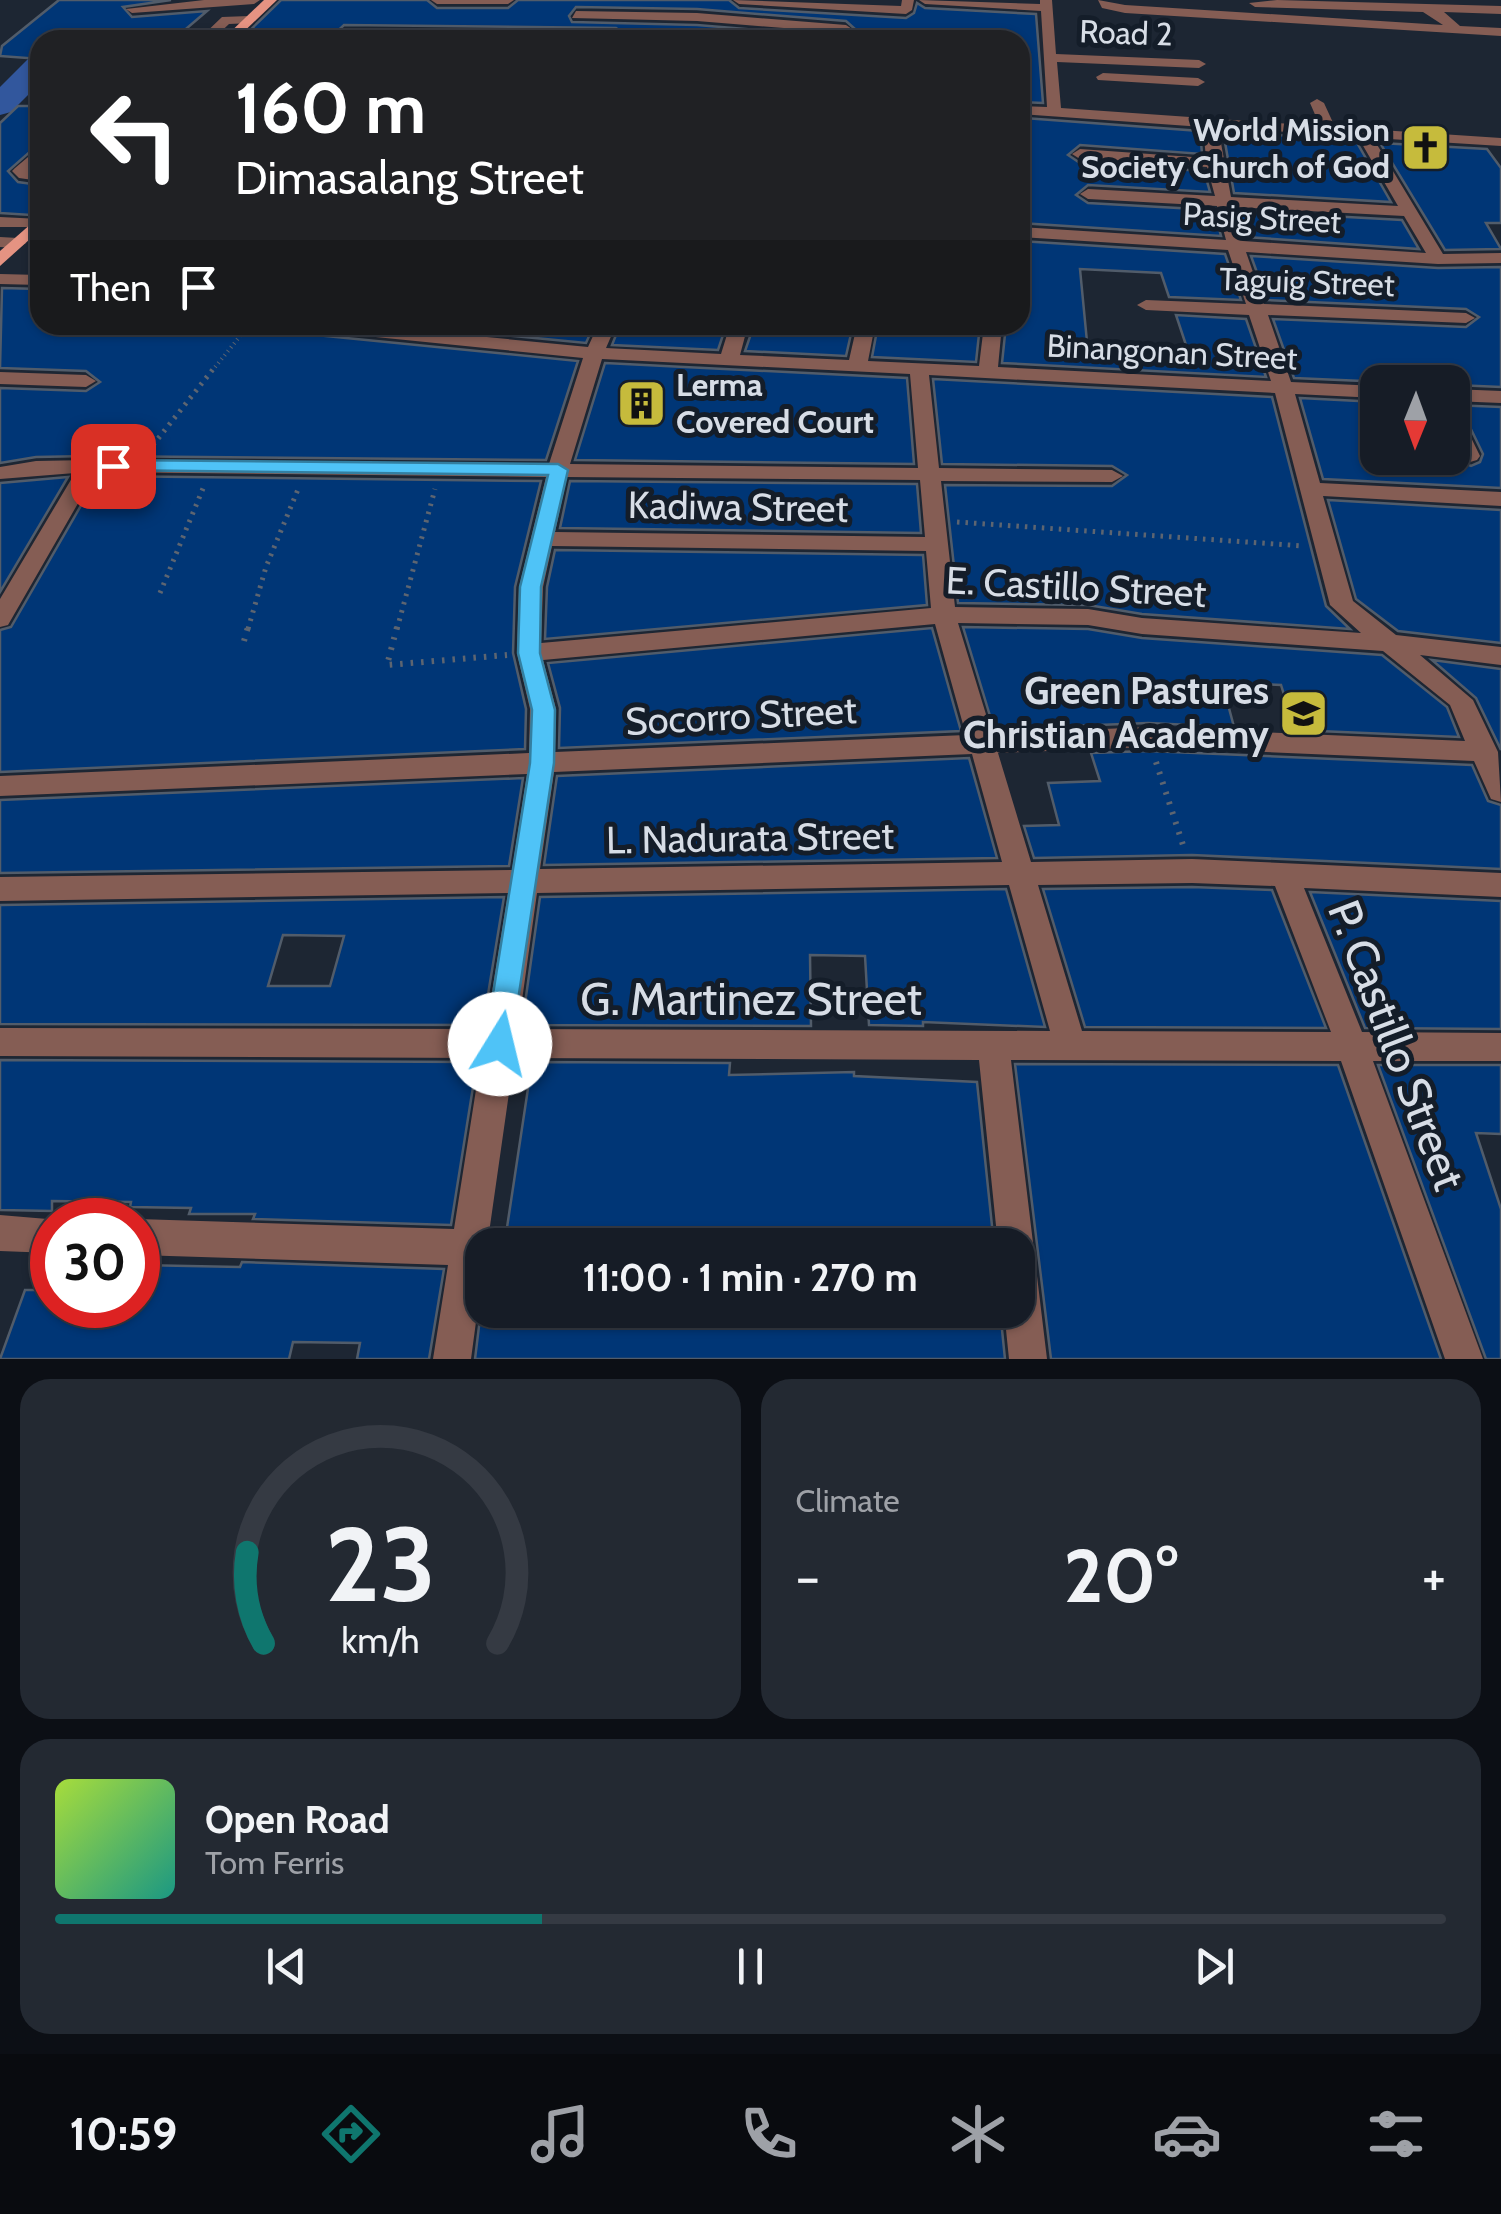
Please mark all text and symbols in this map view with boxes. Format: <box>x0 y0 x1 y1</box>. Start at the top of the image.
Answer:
street label: Road 2 <box>1079 11 1173 54</box>
text: 160 m <box>235 65 426 151</box>
icon: left <box>70 70 200 200</box>
place label: World Mission Society Church of God <box>1081 110 1390 186</box>
church icon: World Mission Society Church of God <box>1399 122 1451 174</box>
text: Dimasalang Street <box>235 151 584 205</box>
street label: Pasig Street <box>1182 194 1342 241</box>
street label: Taguig Street <box>1219 259 1396 304</box>
icon: arrive <box>171 260 226 315</box>
text: Then <box>70 264 151 311</box>
street label: Binangonan Street <box>1046 325 1299 378</box>
place label: Lerma Covered Court <box>676 365 874 441</box>
north arrow <box>1360 365 1470 475</box>
map controls <box>1360 365 1470 475</box>
building icon: Lerma Covered Court <box>615 377 667 429</box>
pin <box>71 424 156 509</box>
icon: arrive <box>86 439 141 494</box>
street label: Kadiwa Street <box>627 481 849 532</box>
street label: E. Castillo Street <box>945 556 1208 617</box>
place label: Green Pastures Christian Academy <box>963 667 1270 758</box>
street label: Socorro Street <box>624 686 858 745</box>
school or university icon: Green Pastures Christian Academy <box>1278 687 1330 739</box>
street label: L. Nadurata Street <box>606 811 895 864</box>
street label: P. Castillo Street <box>1317 893 1477 1197</box>
street label: G. Martinez Street <box>580 972 922 1026</box>
position arrow <box>448 992 552 1096</box>
speed limit sign: 30 <box>30 1198 160 1328</box>
text: 11:00 · 1 min · 270 m <box>582 1254 918 1301</box>
text: Climate <box>796 1481 900 1520</box>
text: 23 <box>325 1501 436 1627</box>
text: 20° <box>1064 1530 1178 1621</box>
text: − <box>796 1543 820 1610</box>
text: + <box>1422 1543 1446 1610</box>
text: km/h <box>341 1619 419 1662</box>
text: Open Road <box>205 1796 390 1843</box>
text: Tom Ferris <box>205 1843 344 1882</box>
icon: previous <box>259 1939 314 1994</box>
icon: pause <box>723 1939 778 1994</box>
icon: next <box>1187 1939 1242 1994</box>
icon: directions <box>316 2099 386 2169</box>
icon: music <box>525 2099 595 2169</box>
icon: phone <box>734 2099 804 2169</box>
icon: climate <box>943 2099 1013 2169</box>
icon: car <box>1152 2099 1222 2169</box>
icon: filters <box>1361 2099 1431 2169</box>
text: 10:59 <box>70 2107 177 2161</box>

